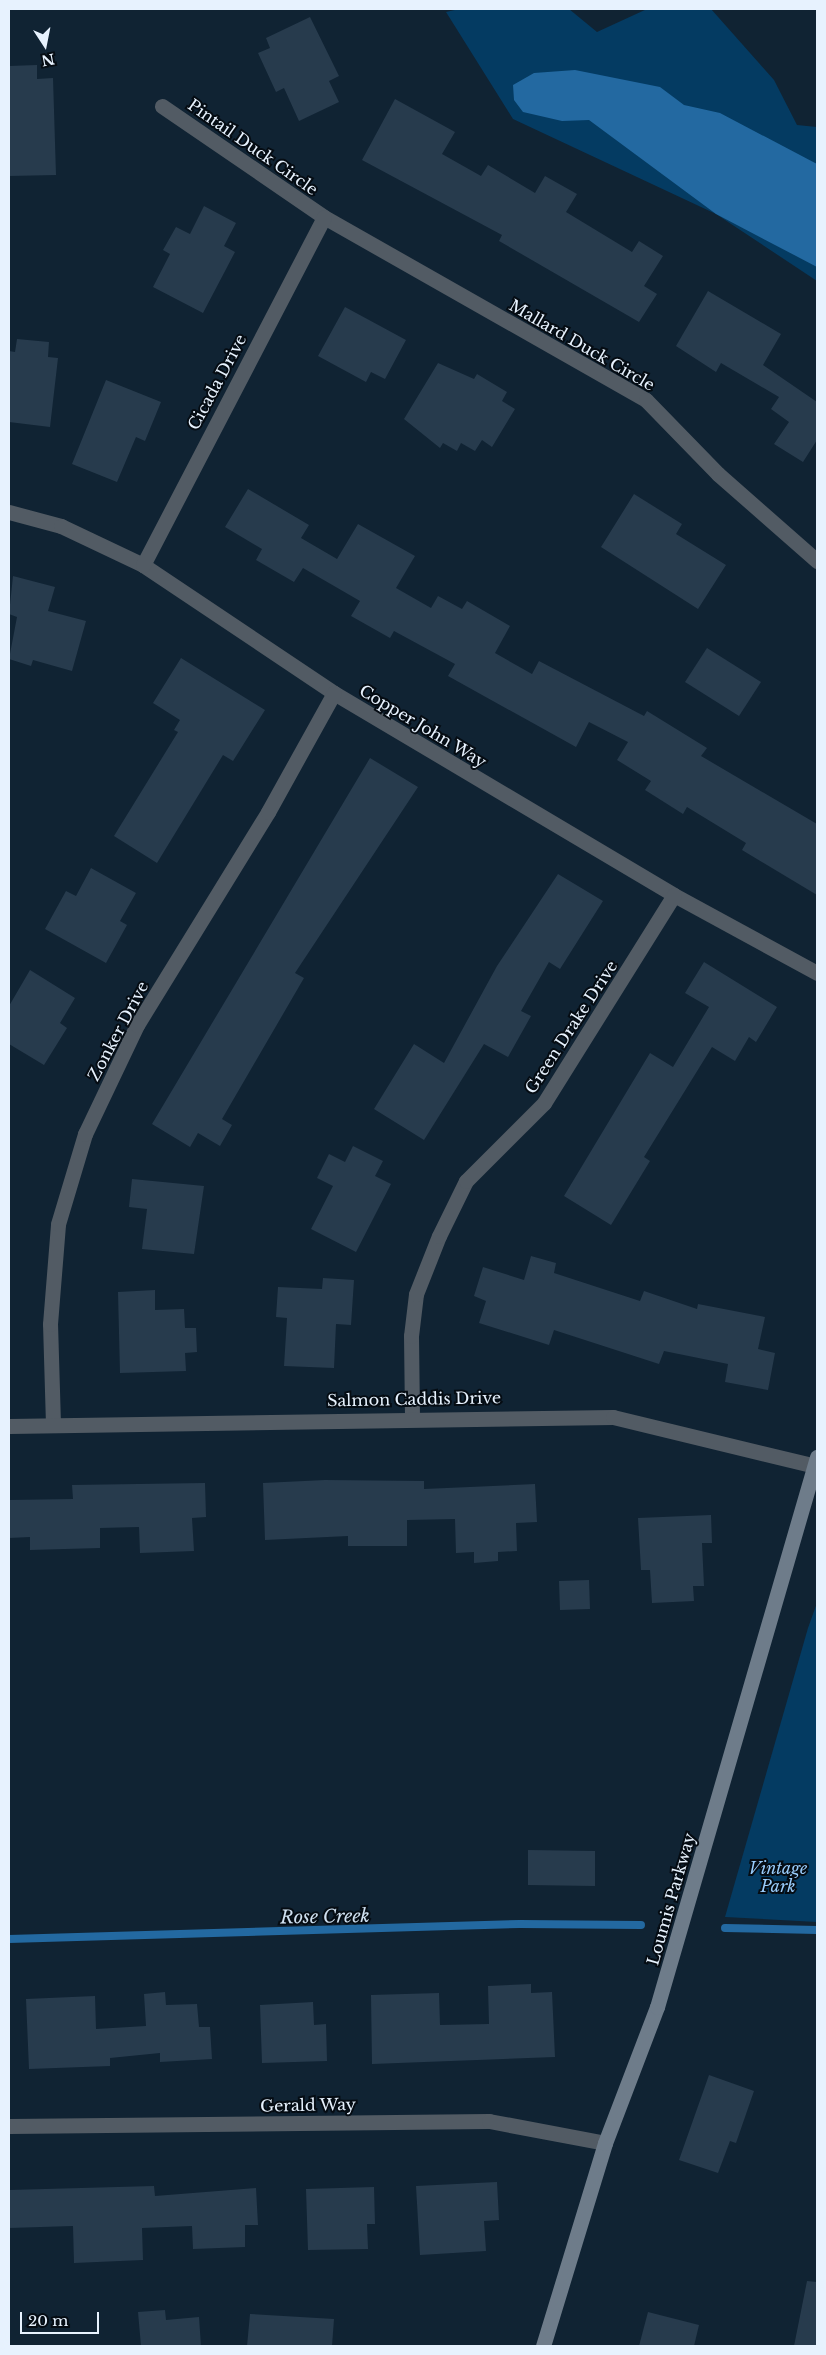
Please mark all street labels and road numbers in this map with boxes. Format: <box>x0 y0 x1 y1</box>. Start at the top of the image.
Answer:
street label: Pintail Duck Circle <box>184 95 322 199</box>
street label: Mallard Duck Circle <box>506 295 658 395</box>
street label: Cicada Drive <box>184 331 250 433</box>
street label: Copper John Way <box>356 680 490 772</box>
street label: Green Drake Drive <box>521 957 621 1097</box>
street label: Zonker Drive <box>84 978 152 1084</box>
street label: Salmon Caddis Drive <box>327 1388 501 1410</box>
street label: Loumis Parkway <box>643 1831 699 1967</box>
street label: Gerald Way <box>260 2095 356 2115</box>

